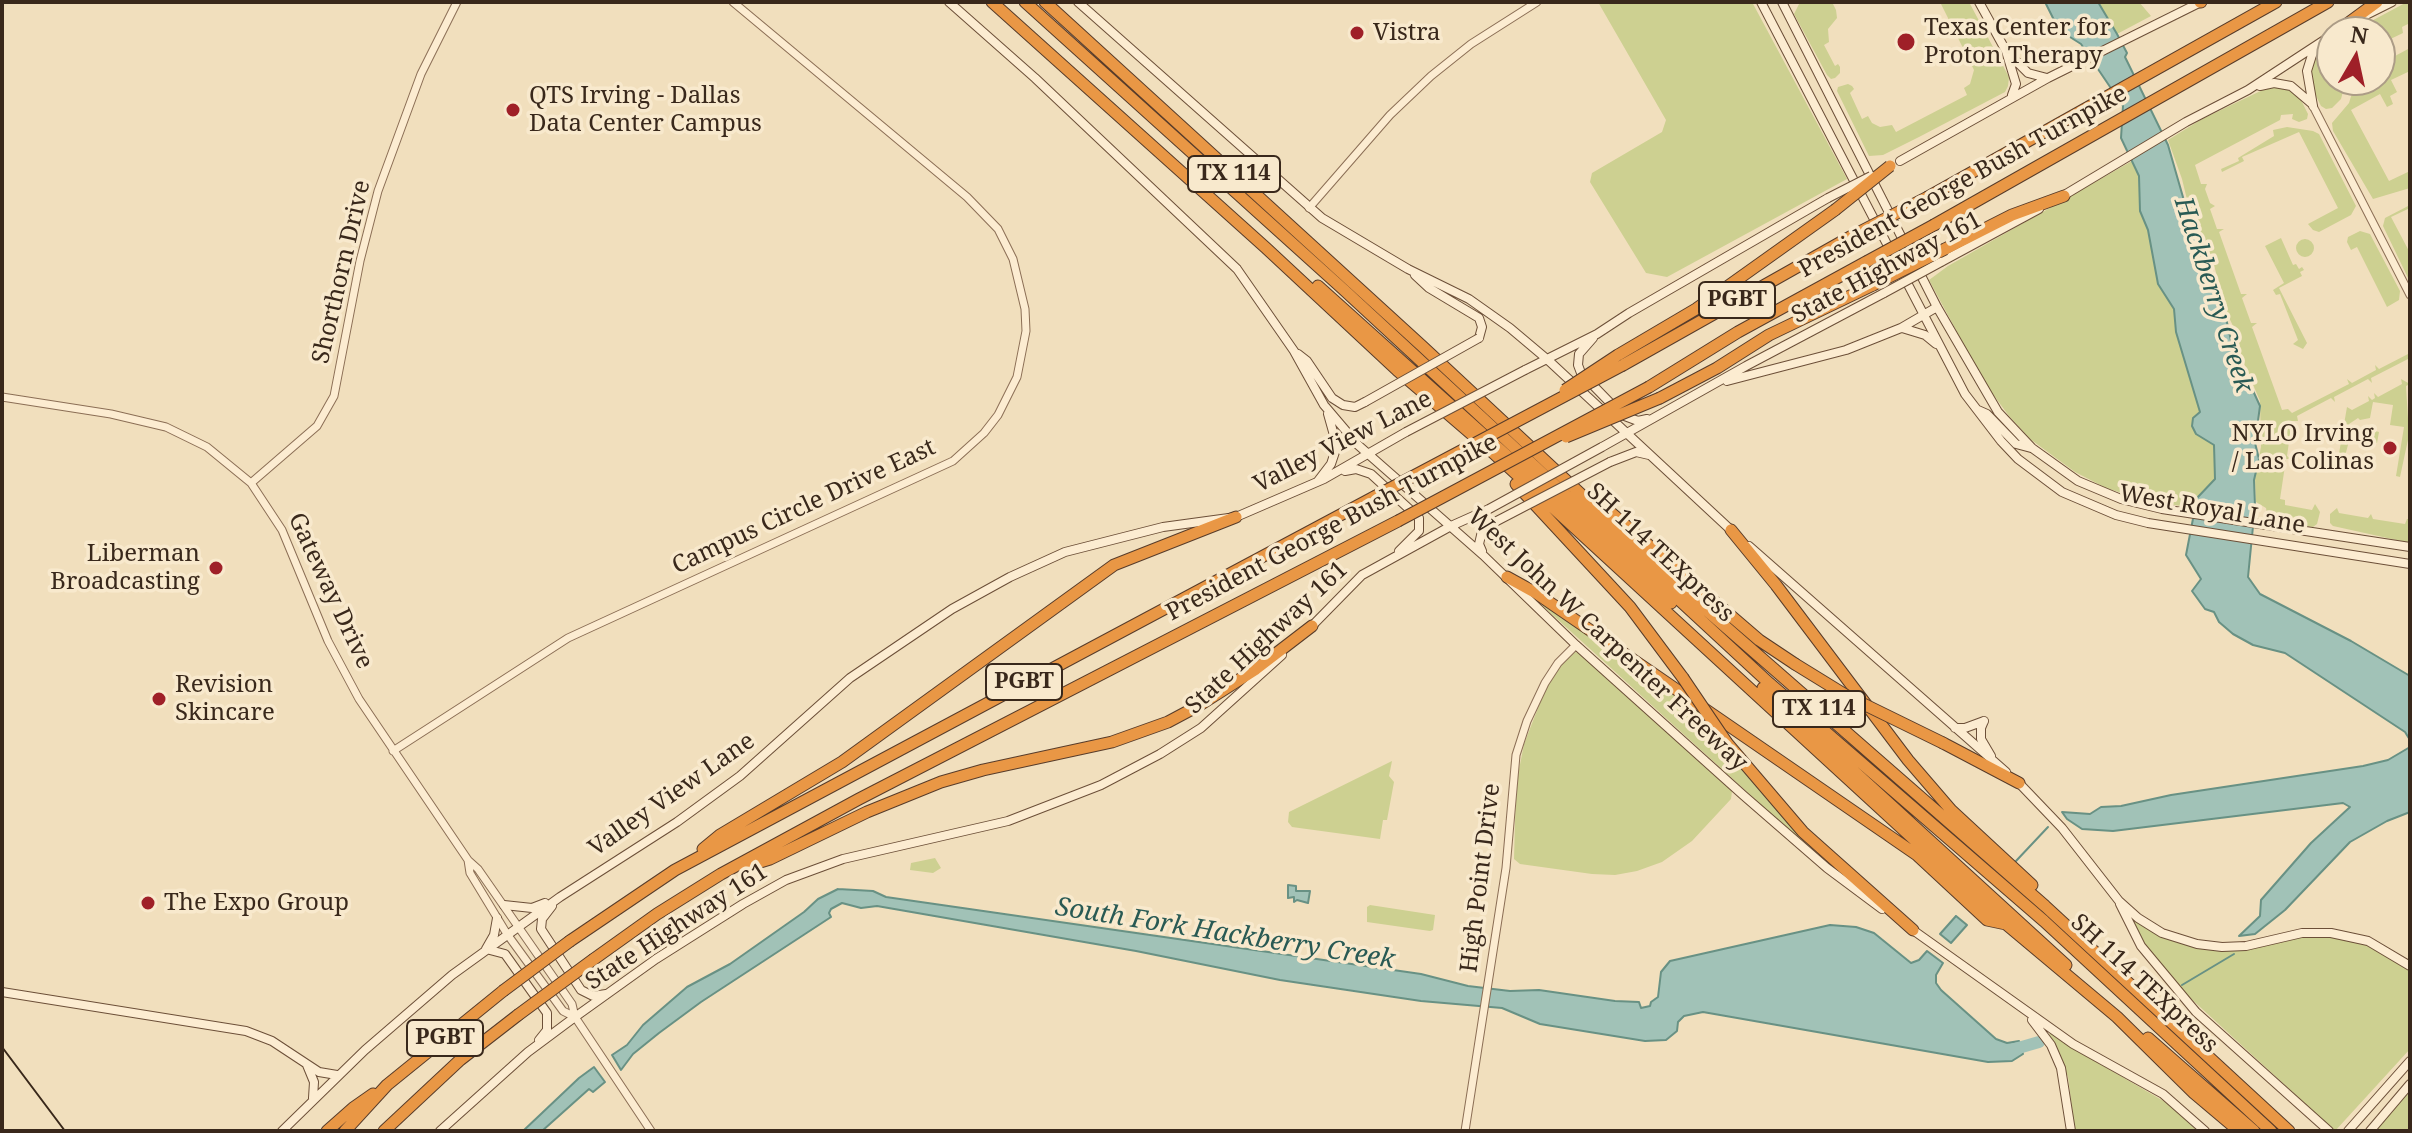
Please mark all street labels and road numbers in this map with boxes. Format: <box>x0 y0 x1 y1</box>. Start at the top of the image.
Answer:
street label: President George Bush Turnpike <box>1794 80 2132 284</box>
road number: TX 114 <box>1188 156 1280 192</box>
street label: Shorthorn Drive <box>307 178 377 366</box>
street label: State Highway 161 <box>1787 206 1987 330</box>
road number: PGBT <box>1699 282 1775 318</box>
street label: Valley View Lane <box>1249 385 1437 499</box>
street label: President George Bush Turnpike <box>1162 428 1502 628</box>
street label: Campus Circle Drive East <box>668 433 940 581</box>
street label: SH 114 TEXpress <box>1580 477 1740 629</box>
street label: West Royal Lane <box>2117 479 2307 541</box>
street label: West John W Carpenter Freeway <box>1461 502 1753 778</box>
street label: Gateway Drive <box>281 509 379 673</box>
street label: State Highway 161 <box>1180 555 1354 721</box>
road number: PGBT <box>986 664 1062 700</box>
road number: TX 114 <box>1773 691 1865 727</box>
street label: Valley View Lane <box>583 727 761 863</box>
street label: High Point Drive <box>1455 782 1507 974</box>
street label: State Highway 161 <box>581 857 773 997</box>
street label: SH 114 TEXpress <box>2064 908 2224 1060</box>
road number: PGBT <box>407 1020 483 1056</box>

